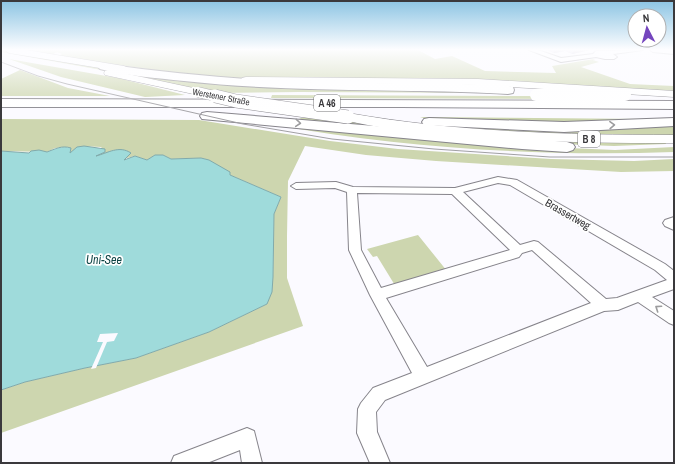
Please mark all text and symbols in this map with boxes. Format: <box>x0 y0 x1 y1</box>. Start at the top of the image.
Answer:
north arrow <box>627 8 667 48</box>
text: N <box>642 11 650 25</box>
street label: Werstener Straße <box>191 86 251 108</box>
road number: A 46 <box>314 95 340 111</box>
one-way arrow <box>295 119 301 128</box>
one-way arrow <box>609 121 615 130</box>
road number: B 8 <box>578 131 600 147</box>
street label: Brassertweg <box>543 195 593 233</box>
water label: Uni-See <box>86 252 123 268</box>
one-way arrow <box>655 306 662 313</box>

